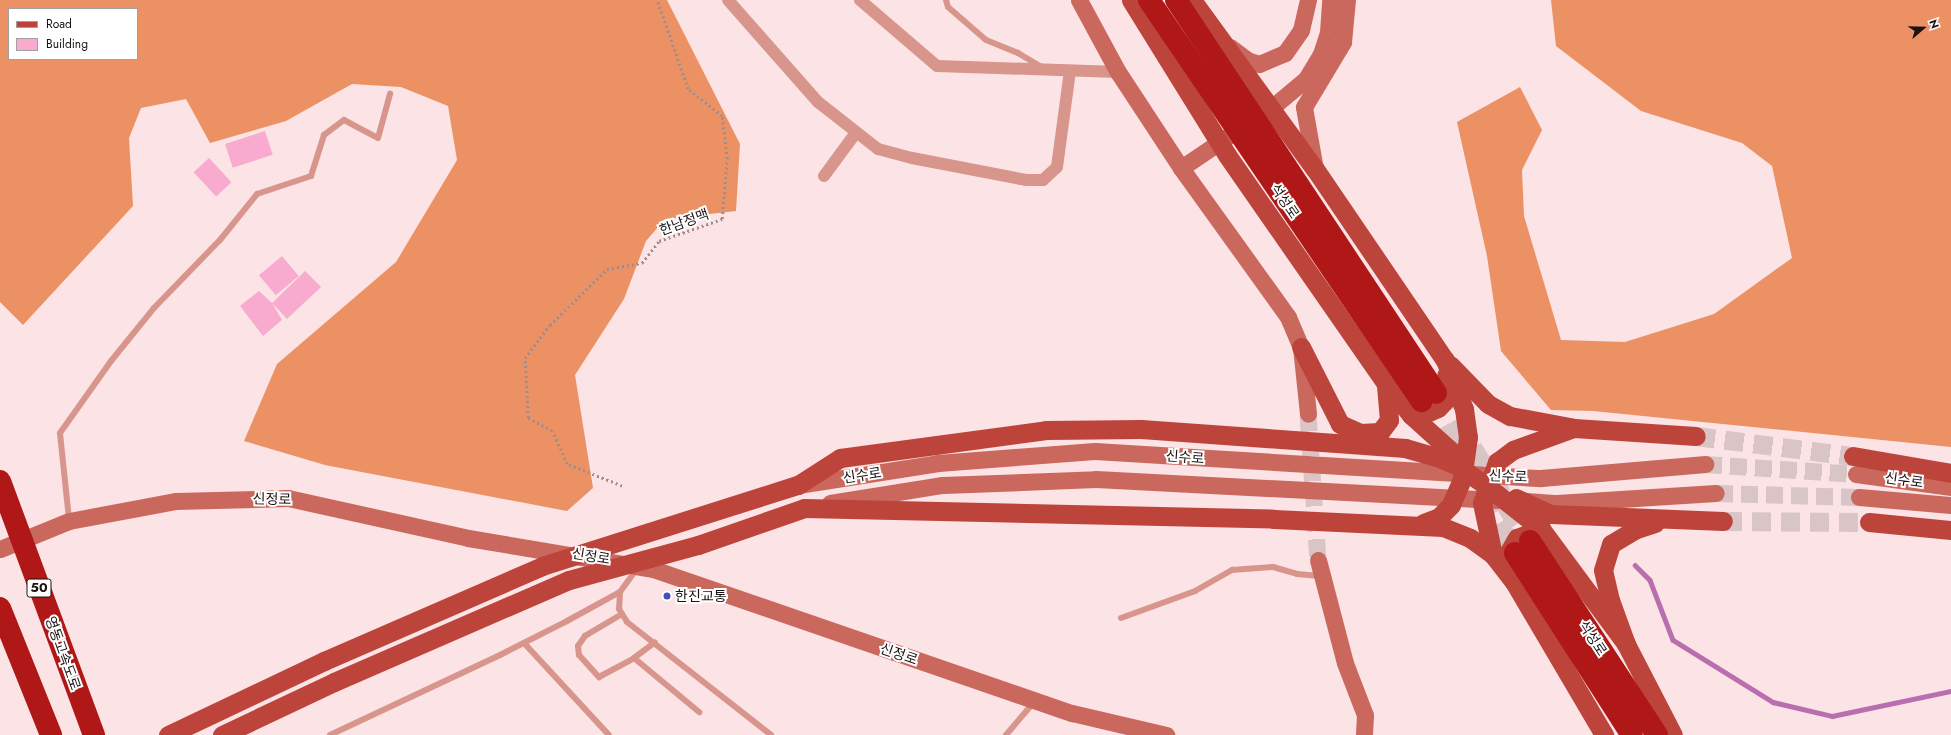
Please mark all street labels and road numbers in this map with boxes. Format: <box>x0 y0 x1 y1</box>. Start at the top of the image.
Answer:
street label: 석성로 <box>1267 180 1303 222</box>
street label: 한남정맥 <box>657 205 711 239</box>
street label: 신수로 <box>1165 447 1205 467</box>
street label: 신수로 <box>842 464 882 486</box>
street label: 신수로 <box>1488 467 1528 485</box>
street label: 신수로 <box>1884 469 1924 491</box>
street label: 신정로 <box>253 490 291 508</box>
street label: 신정로 <box>571 545 611 567</box>
road number: 50 <box>26 577 52 599</box>
street label: 영동고속도로 <box>42 614 84 692</box>
street label: 석성로 <box>1575 617 1611 659</box>
street label: 신정로 <box>878 640 920 668</box>

